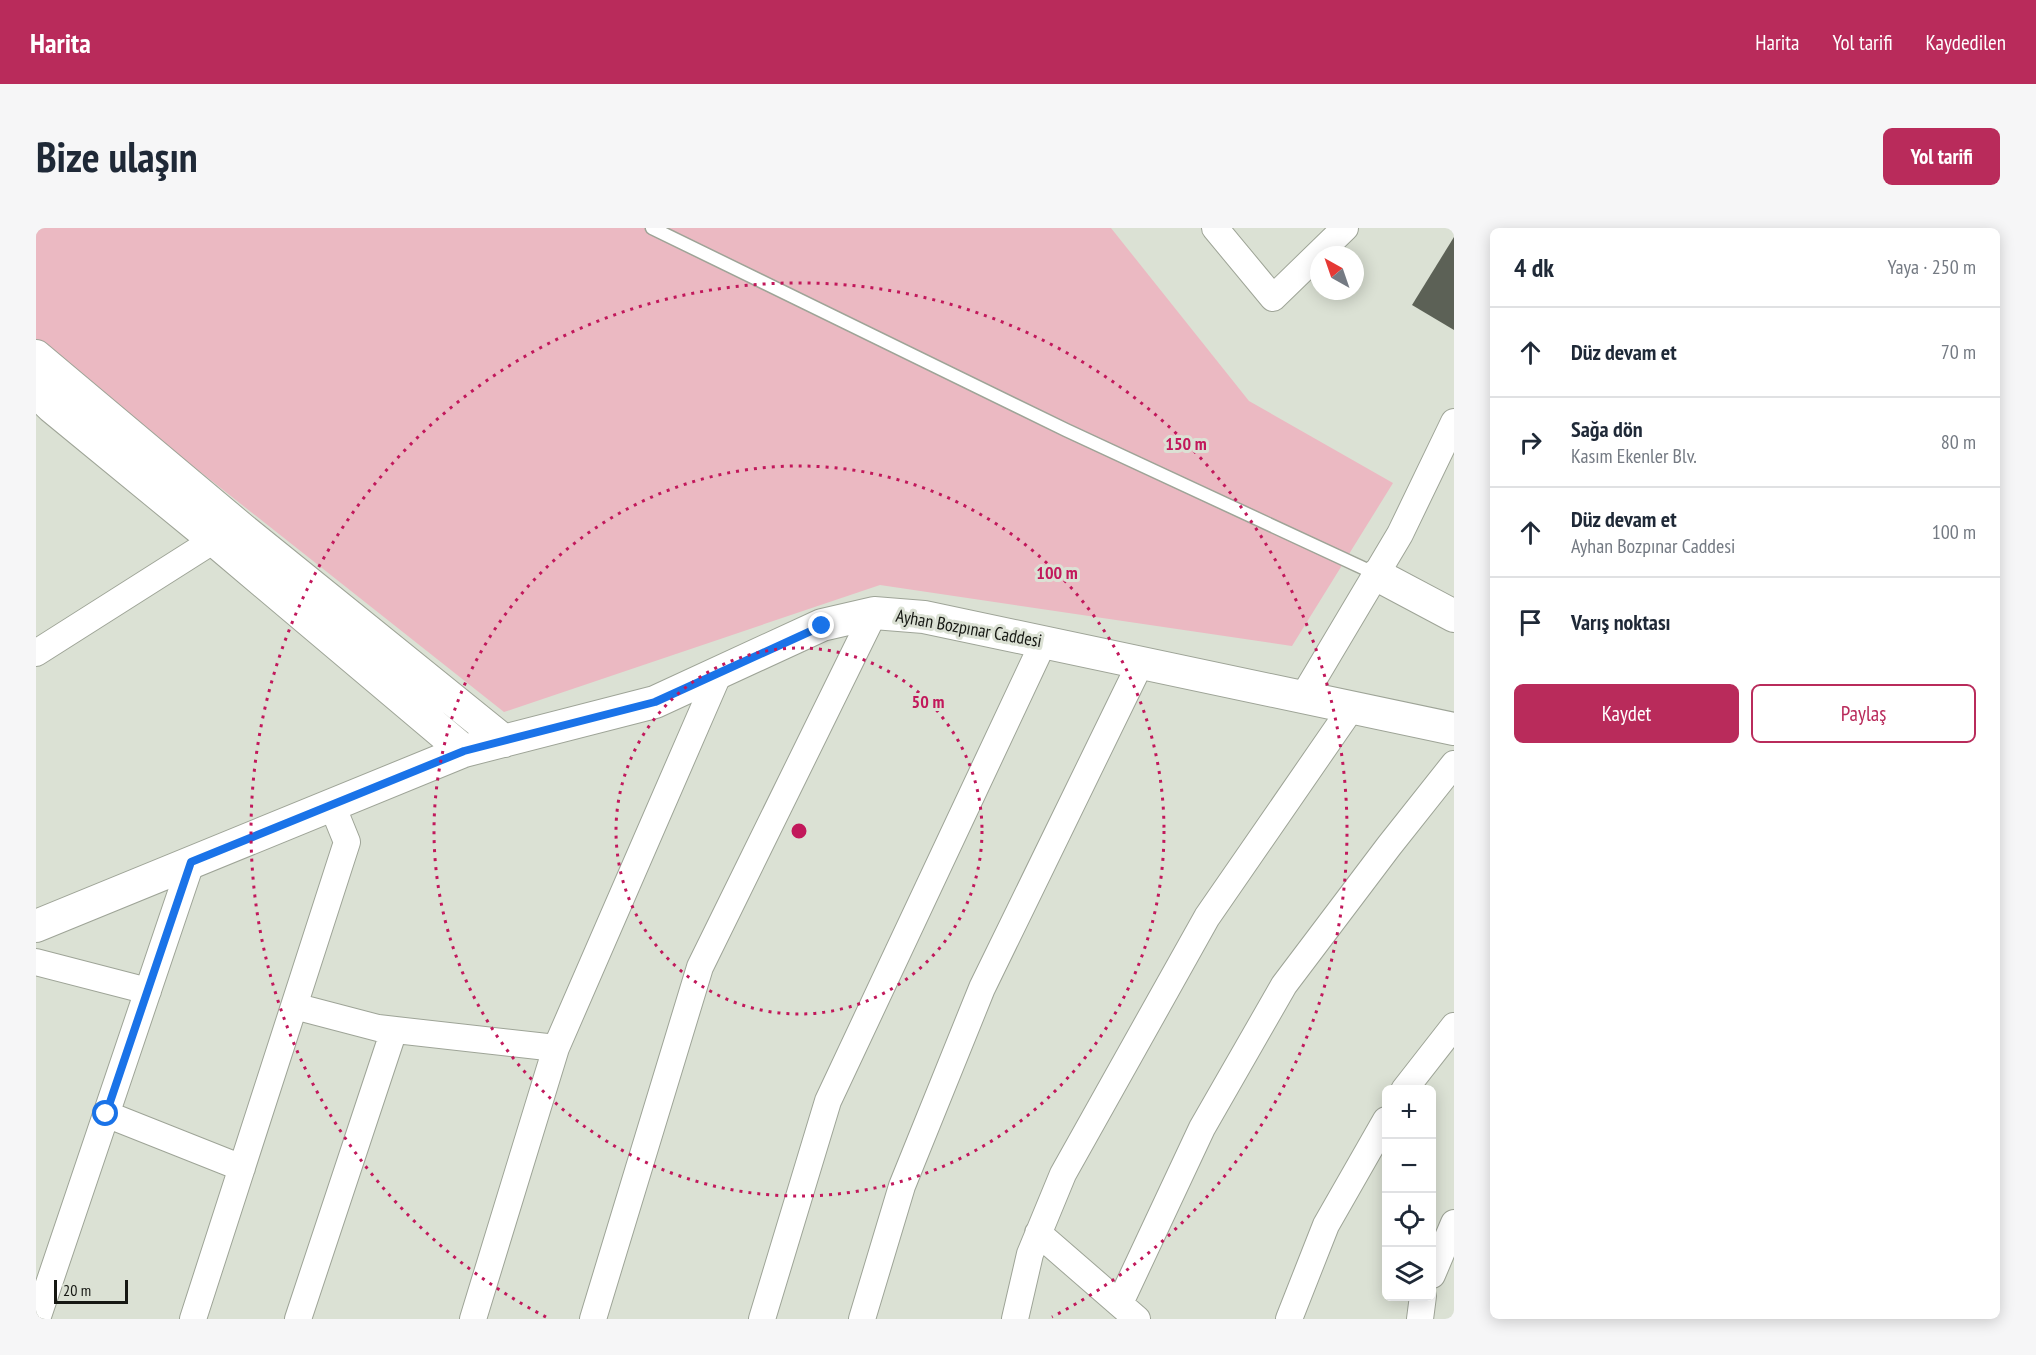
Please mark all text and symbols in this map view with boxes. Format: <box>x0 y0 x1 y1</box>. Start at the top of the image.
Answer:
text: Harita <box>30 24 91 61</box>
text: Harita <box>1755 29 1799 56</box>
text: Yol tarifi <box>1832 29 1893 56</box>
text: Kaydedilen <box>1926 29 2006 56</box>
button: Yol tarifi <box>1883 128 2000 185</box>
text: Bize ulaşın <box>36 129 198 184</box>
north arrow <box>1310 246 1364 300</box>
text: 4 dk <box>1514 251 1554 284</box>
text: Yaya · 250 m <box>1888 254 1976 280</box>
icon: ahead <box>1514 336 1547 369</box>
text: Düz devam et <box>1571 338 1677 366</box>
text: 70 m <box>1941 339 1976 365</box>
text: Sağa dön <box>1571 415 1643 443</box>
icon: right <box>1514 426 1547 459</box>
text: 80 m <box>1941 429 1976 455</box>
text: 150 m <box>1165 432 1207 455</box>
text: Kasım Ekenler Blv. <box>1571 443 1697 469</box>
text: Düz devam et <box>1571 505 1677 533</box>
icon: ahead <box>1514 516 1547 549</box>
text: 100 m <box>1932 519 1976 545</box>
text: Ayhan Bozpınar Caddesi <box>1571 533 1735 559</box>
text: 100 m <box>1036 561 1078 584</box>
street label: Ayhan Bozpınar Caddesi <box>894 604 1044 652</box>
icon: arrive <box>1514 606 1547 639</box>
text: Varış noktası <box>1571 608 1671 636</box>
route end <box>808 612 834 638</box>
button: Kaydet <box>1514 684 1739 743</box>
button: Paylaş <box>1751 684 1976 743</box>
text: 50 m <box>912 690 944 713</box>
centre of rings <box>789 821 809 841</box>
map controls <box>1382 1085 1436 1301</box>
button: + <box>1382 1085 1436 1139</box>
route start <box>92 1100 118 1126</box>
button: − <box>1382 1139 1436 1193</box>
button: locate <box>1382 1193 1436 1247</box>
button: layers <box>1382 1247 1436 1301</box>
scale bar <box>54 1277 128 1304</box>
text: 20 m <box>63 1280 91 1300</box>

